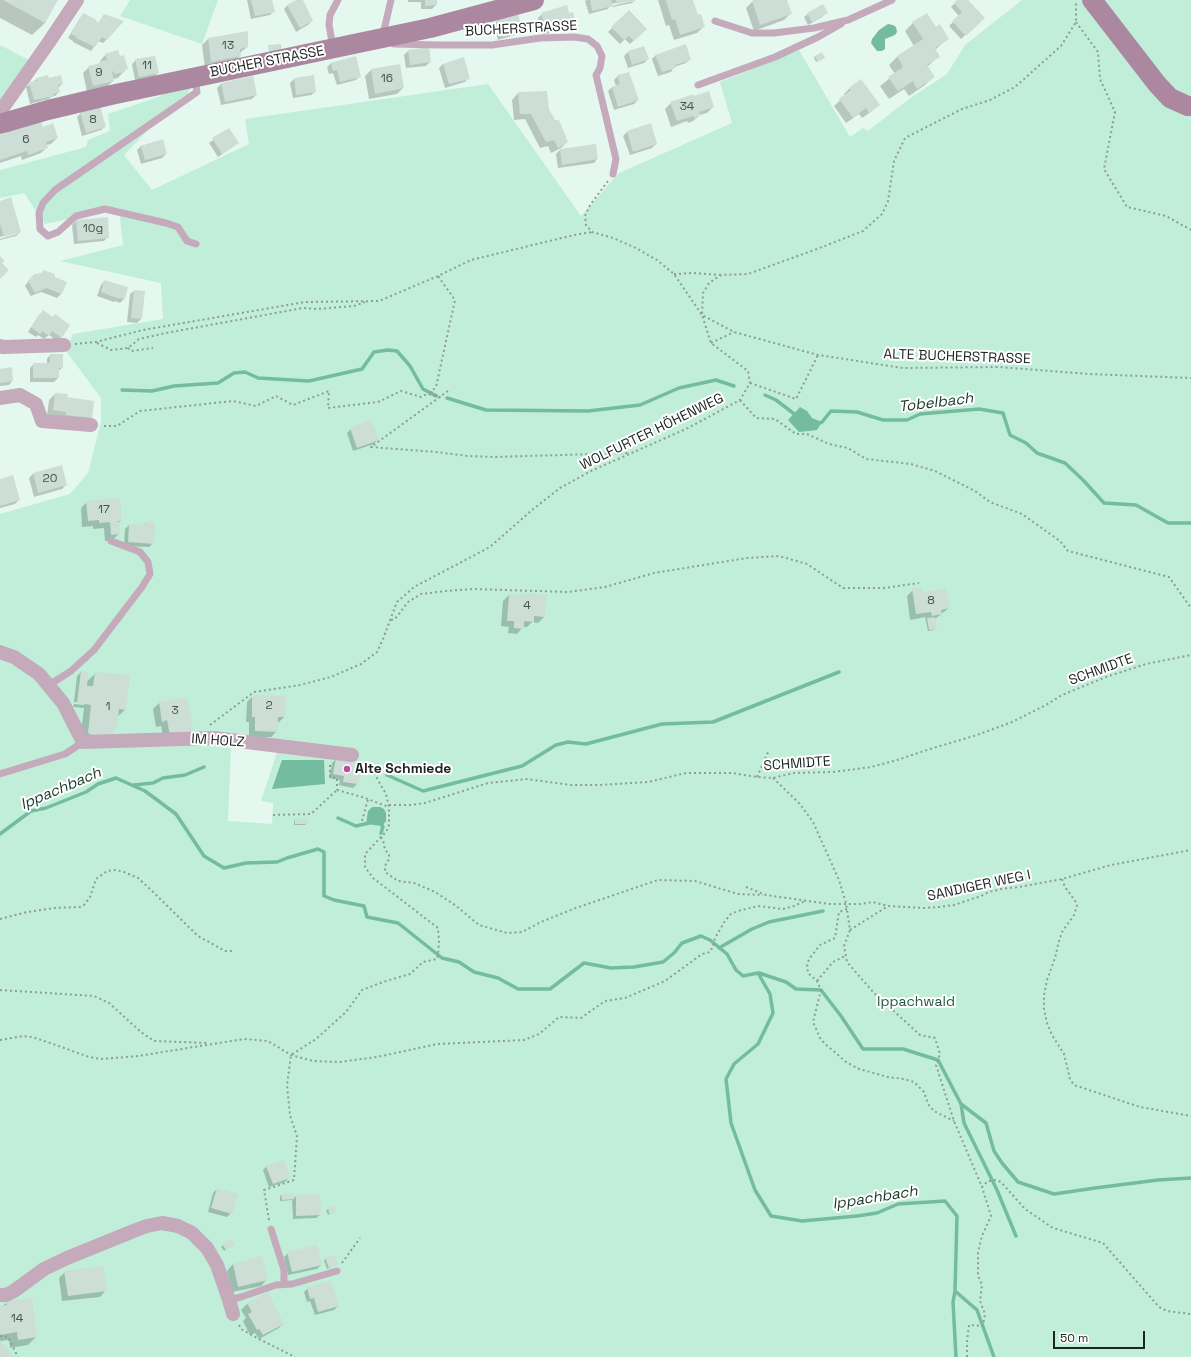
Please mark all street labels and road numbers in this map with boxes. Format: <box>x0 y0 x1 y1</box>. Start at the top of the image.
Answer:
street label: BUCHERSTRASSE <box>464 18 578 40</box>
street label: BUCHER STRASSE <box>208 43 326 81</box>
street label: ALTE BUCHERSTRASSE <box>883 346 1031 368</box>
street label: WOLFURTER HÖHENWEG <box>578 390 726 474</box>
street label: SCHMIDTE <box>1067 651 1135 689</box>
street label: IM HOLZ <box>191 731 245 751</box>
street label: SCHMIDTE <box>763 753 831 775</box>
street label: SANDIGER WEG I <box>926 867 1032 905</box>

